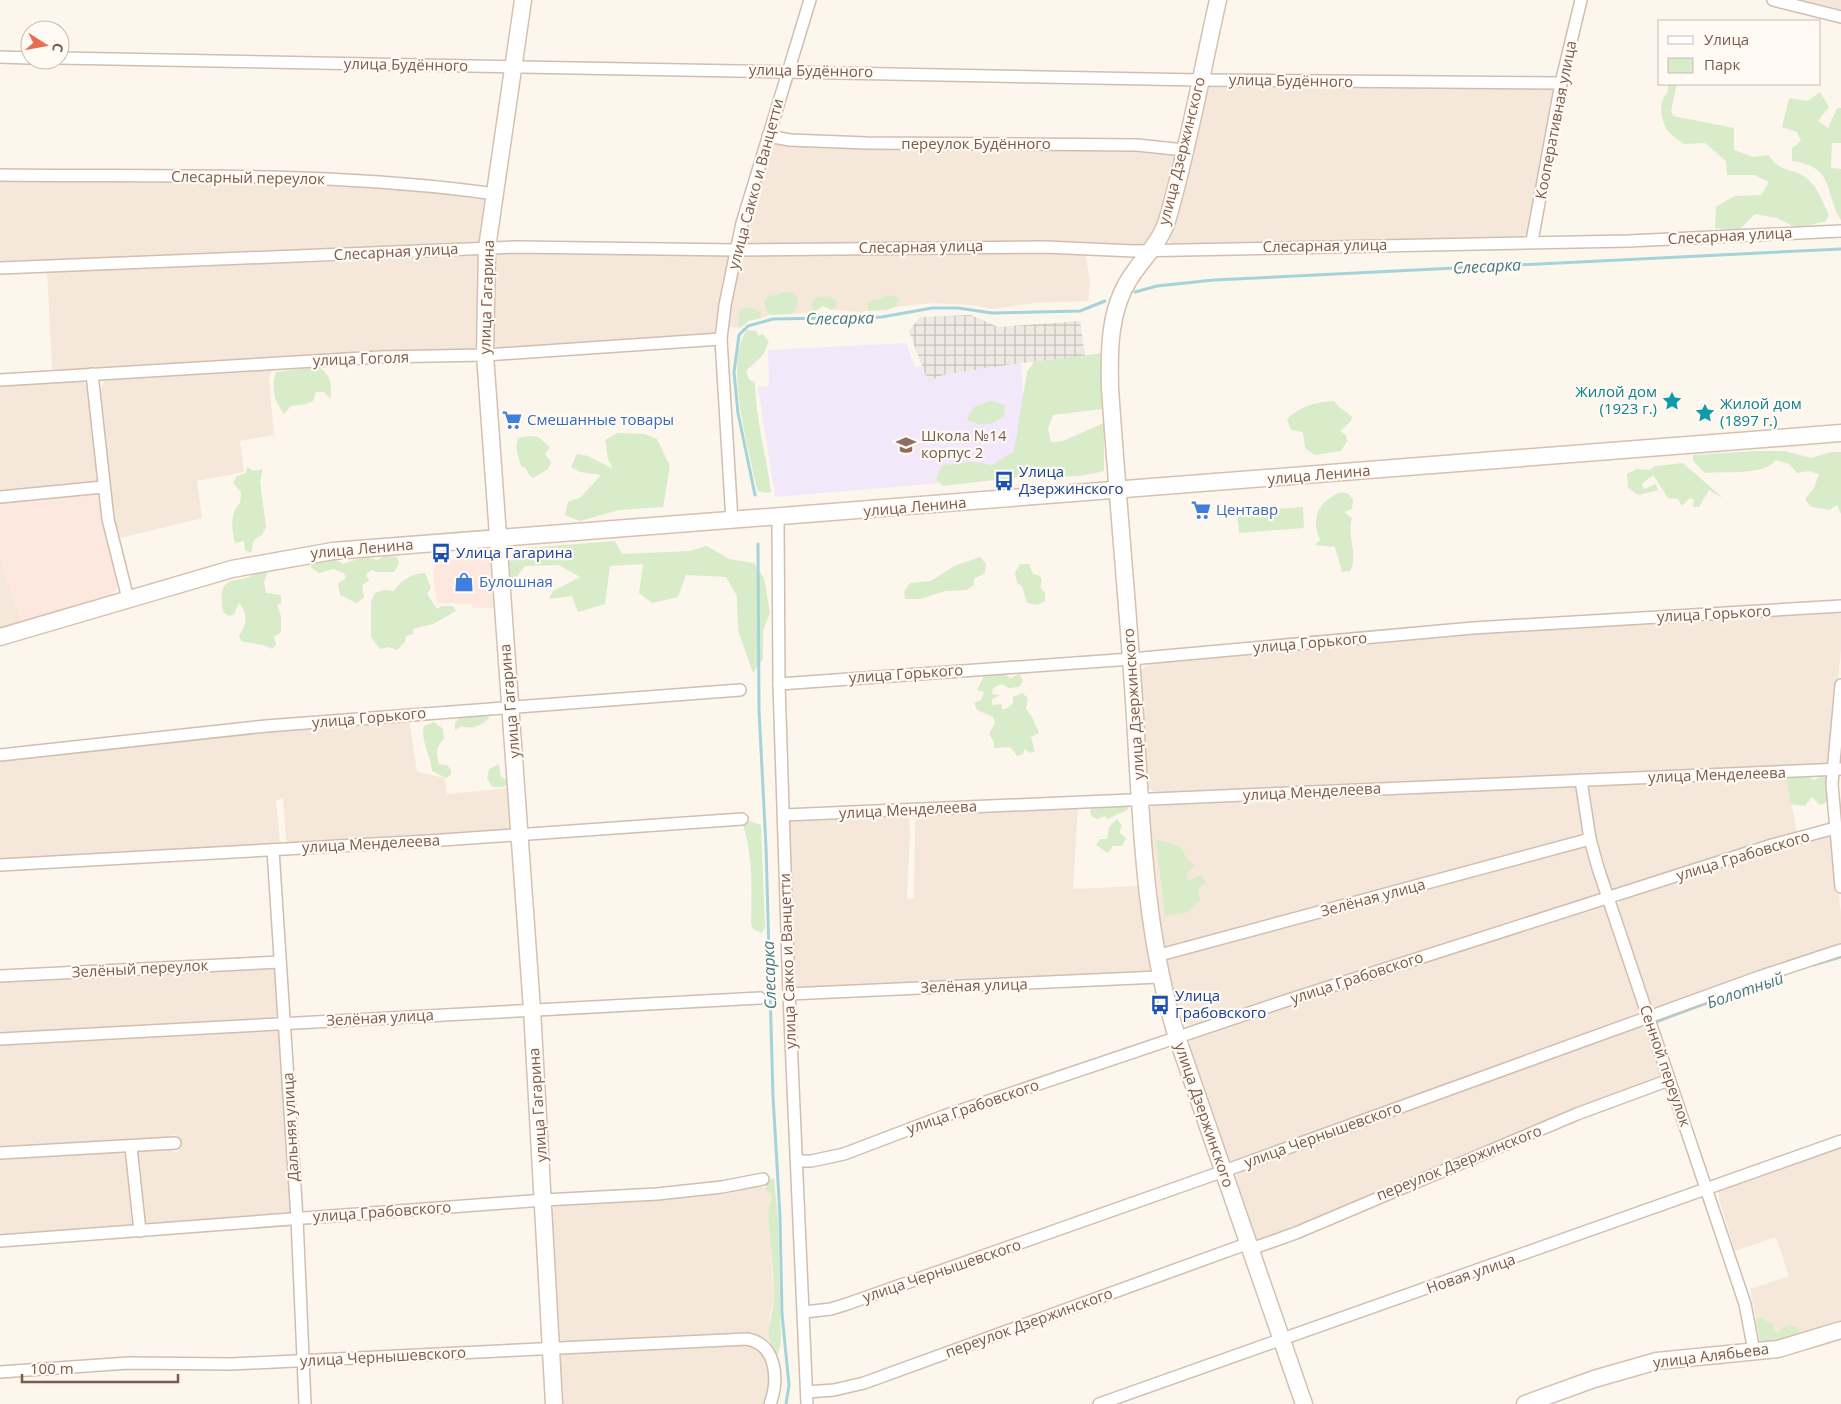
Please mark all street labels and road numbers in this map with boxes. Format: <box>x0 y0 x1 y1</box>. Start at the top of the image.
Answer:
street label: Кооперативная улица <box>1530 39 1580 201</box>
street label: улица Будённого <box>344 53 468 75</box>
street label: улица Будённого <box>749 59 873 81</box>
street label: улица Будённого <box>1229 69 1353 91</box>
street label: улица Дзержинского <box>1153 75 1209 227</box>
street label: улица Сакко и Ванцетти <box>723 96 787 271</box>
street label: переулок Будённого <box>901 133 1051 153</box>
street label: Слесарный переулок <box>171 166 325 188</box>
street label: Слесарная улица <box>1667 222 1793 248</box>
street label: Слесарная улица <box>1263 234 1387 256</box>
street label: Слесарная улица <box>859 235 983 257</box>
street label: Слесарная улица <box>333 238 459 264</box>
street label: улица Гагарина <box>474 239 498 355</box>
street label: улица Гоголя <box>312 346 410 370</box>
street label: улица Ленина <box>1267 460 1371 488</box>
street label: улица Ленина <box>863 492 967 520</box>
street label: улица Ленина <box>310 534 414 562</box>
street label: улица Горького <box>1656 600 1772 626</box>
street label: улица Горького <box>1252 627 1368 657</box>
street label: улица Дзержинского <box>1118 628 1148 781</box>
street label: улица Гагарина <box>494 643 524 759</box>
street label: улица Горького <box>848 659 964 687</box>
street label: улица Горького <box>311 702 427 732</box>
street label: улица Менделеева <box>1648 762 1786 786</box>
street label: улица Менделеева <box>1242 777 1381 805</box>
street label: улица Менделеева <box>838 795 977 823</box>
street label: улица Грабовского <box>1674 825 1812 885</box>
street label: улица Менделеева <box>301 829 440 857</box>
street label: улица Сакко и Ванцетти <box>774 873 800 1049</box>
street label: Зелёная улица <box>1318 873 1427 921</box>
street label: улица Грабовского <box>1288 946 1426 1008</box>
street label: Зелёный переулок <box>71 954 209 982</box>
street label: Зелёная улица <box>920 973 1028 997</box>
street label: Сенной переулок <box>1636 1002 1696 1129</box>
street label: Зелёная улица <box>326 1004 434 1030</box>
street label: улица Дзержинского <box>1171 1040 1239 1190</box>
street label: улица Гагарина <box>523 1047 551 1163</box>
street label: Дальняя улица <box>277 1072 303 1182</box>
street label: улица Грабовского <box>904 1074 1041 1138</box>
street label: улица Чернышевского <box>1241 1096 1404 1172</box>
street label: переулок Дзержинского <box>1373 1120 1544 1204</box>
street label: улица Грабовского <box>312 1196 452 1226</box>
street label: улица Чернышевского <box>860 1234 1023 1307</box>
street label: Новая улица <box>1424 1249 1518 1298</box>
street label: переулок Дзержинского <box>942 1282 1115 1362</box>
street label: улица Алябьева <box>1652 1338 1770 1372</box>
street label: улица Чернышевского <box>299 1342 466 1370</box>

